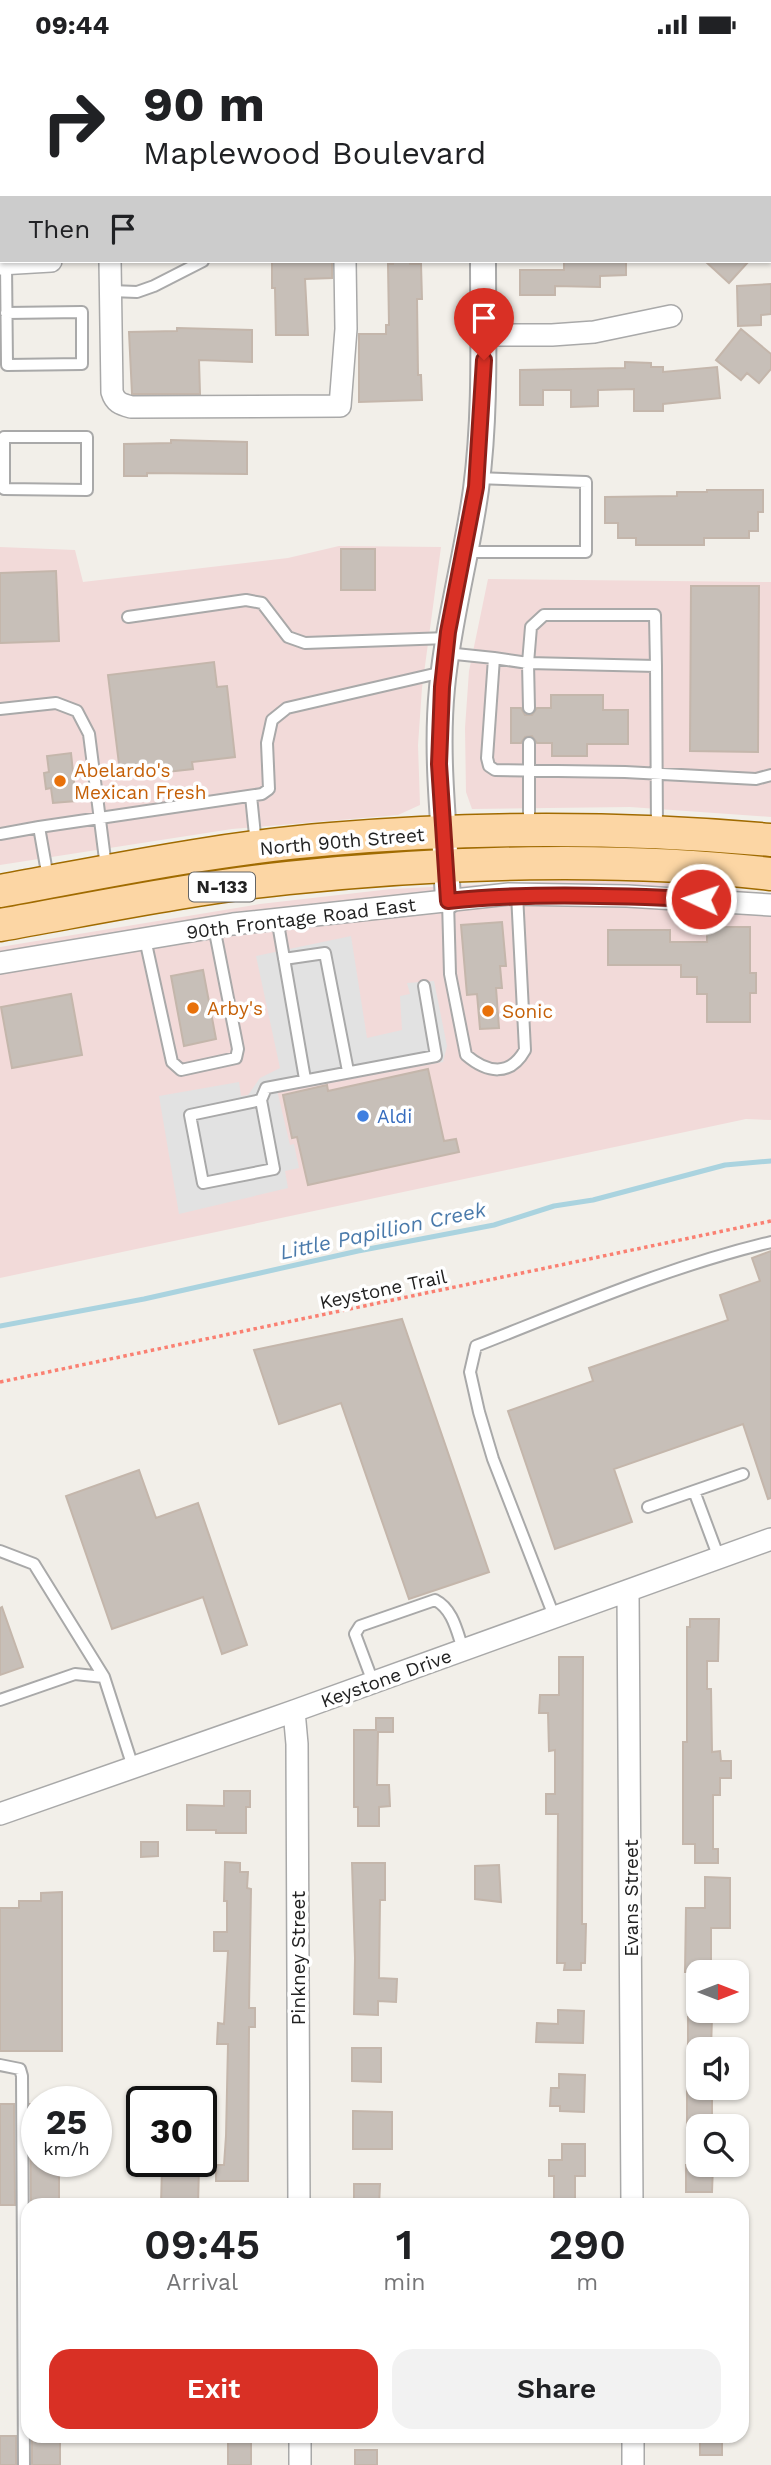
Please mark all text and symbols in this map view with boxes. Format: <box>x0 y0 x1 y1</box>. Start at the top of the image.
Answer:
text: 09:44 <box>35 10 109 40</box>
text: 90 m <box>143 75 265 133</box>
icon: right <box>28 77 119 168</box>
text: Maplewood Boulevard <box>143 134 486 172</box>
icon: arrive <box>104 210 142 248</box>
text: Then <box>28 214 90 244</box>
pin <box>454 288 514 360</box>
icon: arrive <box>465 299 503 337</box>
place label: Abelardo's Mexican Fresh <box>74 759 207 804</box>
marker: Abelardo's Mexican Fresh <box>52 773 68 789</box>
street label: North 90th Street <box>259 823 426 860</box>
position arrow <box>664 862 738 936</box>
road number: N-133 <box>189 873 255 901</box>
street label: 90th Frontage Road East <box>185 893 417 944</box>
place label: Arby's <box>207 997 263 1020</box>
marker: Arby's <box>185 1000 201 1016</box>
place label: Sonic <box>502 1000 553 1023</box>
marker: Sonic <box>480 1003 496 1019</box>
place label: Aldi <box>377 1105 412 1128</box>
marker: Aldi <box>355 1108 371 1124</box>
water label: Little Papillion Creek <box>278 1196 489 1265</box>
street label: Keystone Trail <box>318 1265 449 1314</box>
street label: Keystone Drive <box>318 1644 455 1713</box>
street label: Evans Street <box>620 1839 643 1957</box>
street label: Pinkney Street <box>287 1891 310 2025</box>
north arrow <box>686 1960 749 2023</box>
map controls <box>686 1960 749 2177</box>
button: sound <box>686 2037 749 2100</box>
speed limit sign: 30 <box>126 2086 217 2177</box>
text: 25 <box>46 2101 87 2143</box>
button: search <box>686 2114 749 2177</box>
text: km/h <box>43 2138 90 2159</box>
text: 09:45 <box>144 2220 260 2269</box>
text: 1 <box>396 2220 413 2269</box>
text: 290 <box>549 2220 626 2269</box>
text: Arrival <box>166 2269 238 2296</box>
text: min <box>383 2269 426 2296</box>
text: m <box>576 2269 598 2296</box>
button: Exit <box>49 2349 378 2429</box>
button: Share <box>392 2349 721 2429</box>

